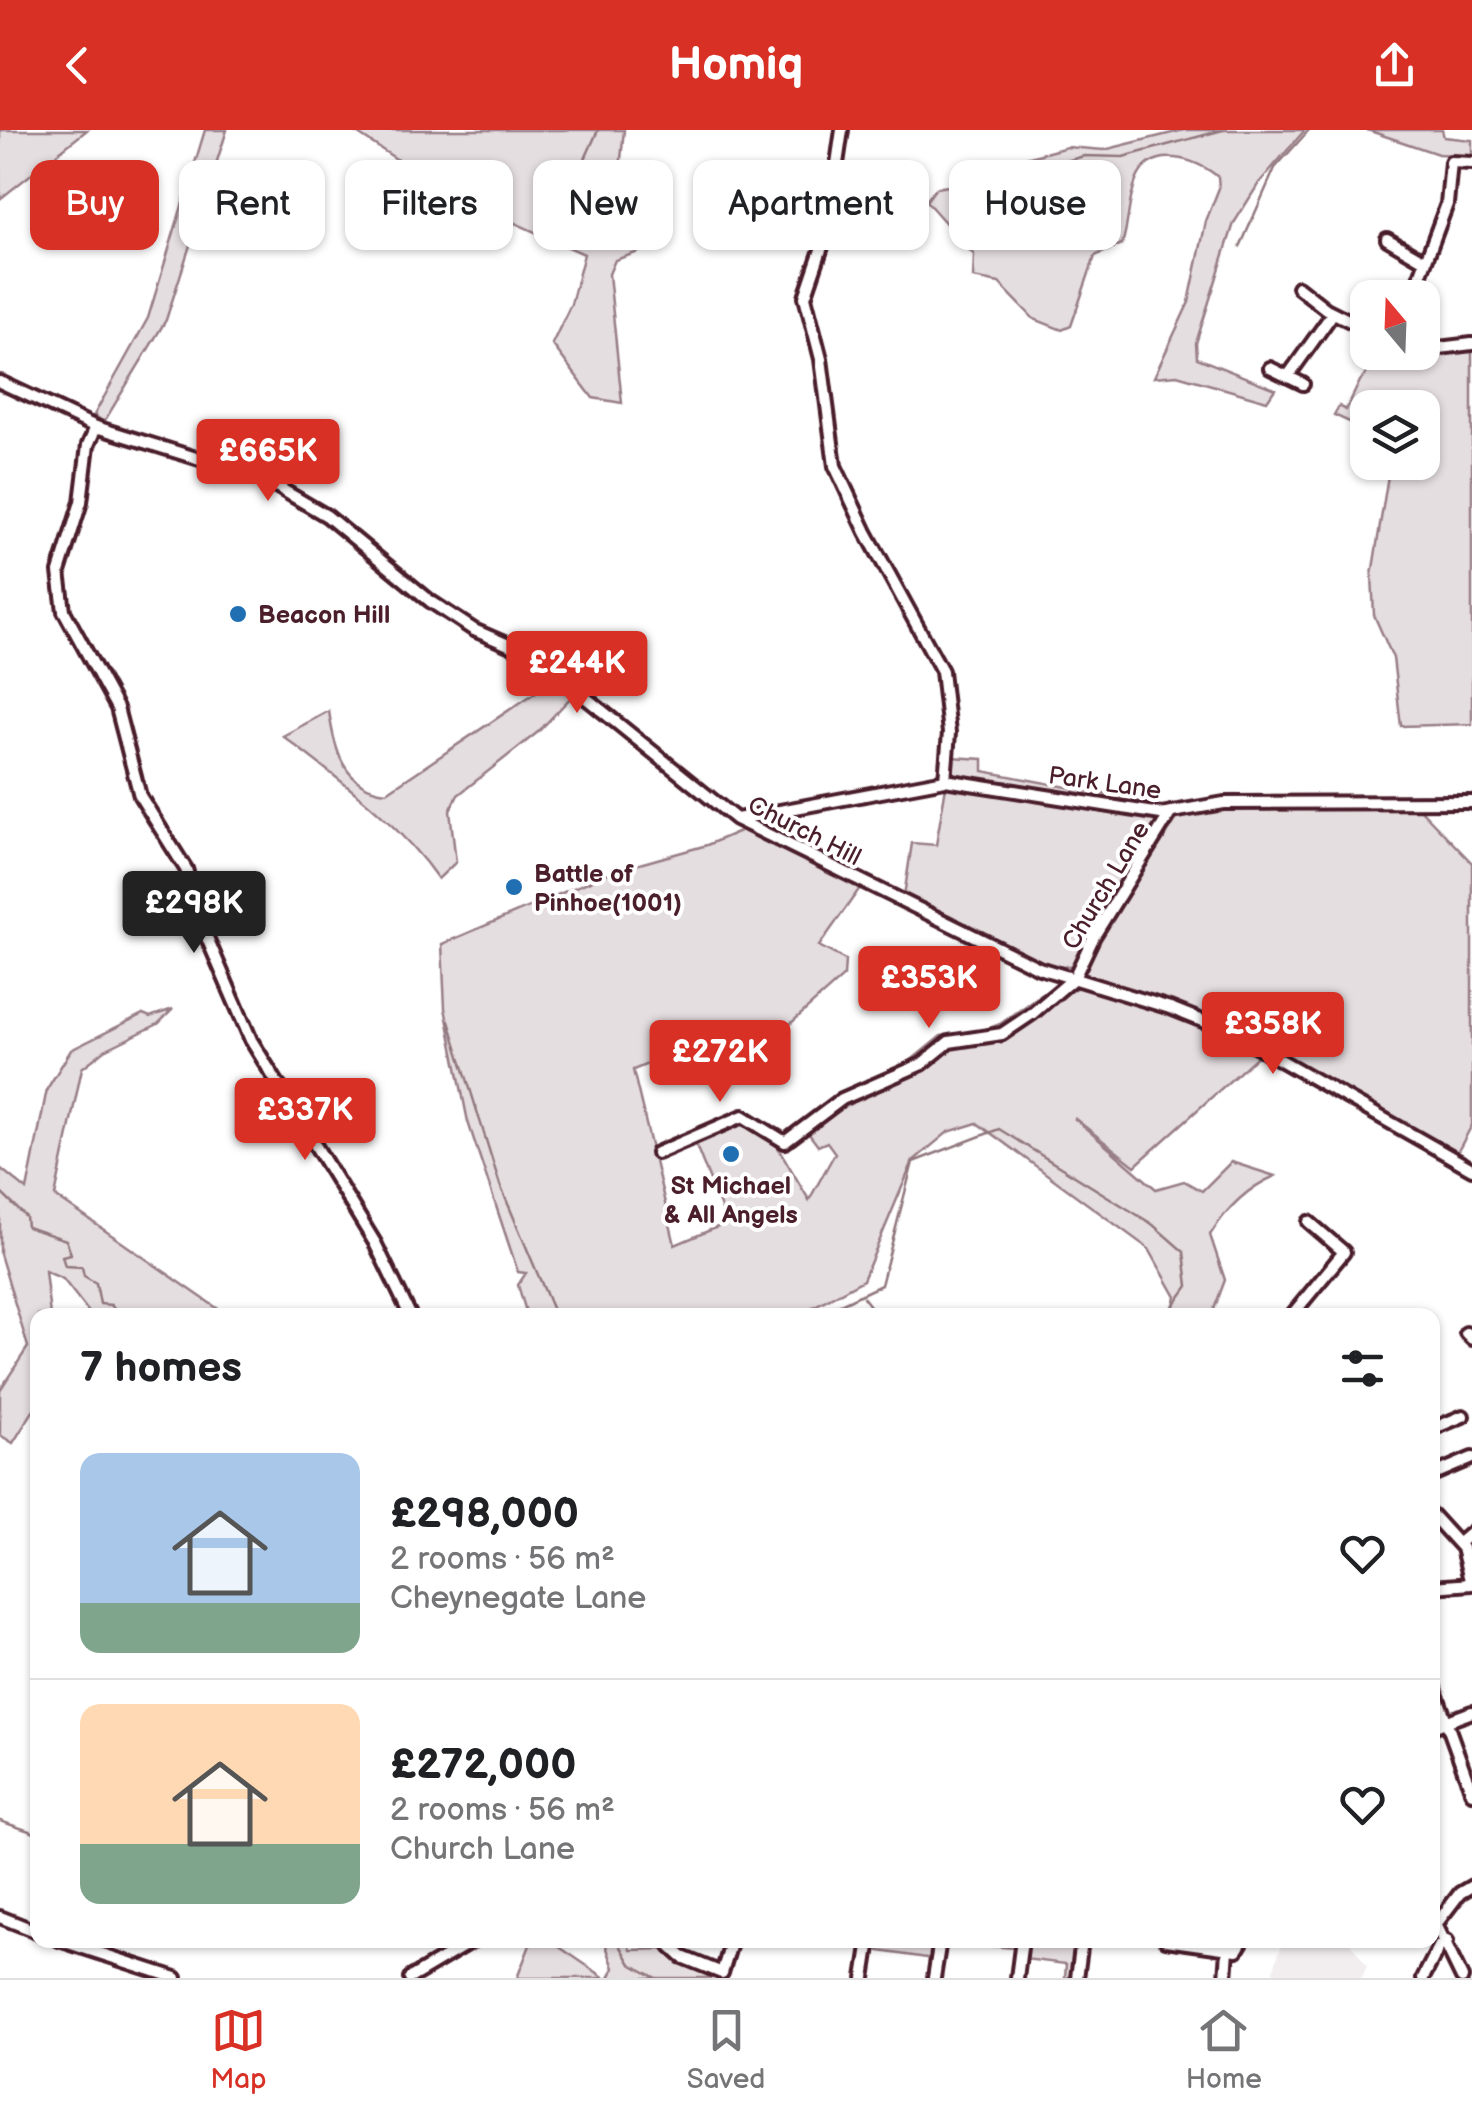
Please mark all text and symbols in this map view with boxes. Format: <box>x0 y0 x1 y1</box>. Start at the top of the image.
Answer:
icon: back <box>50 38 105 93</box>
text: Homiq <box>669 38 803 93</box>
icon: share <box>1367 38 1422 93</box>
chip: Buy <box>30 160 159 250</box>
chip: Rent <box>179 160 325 250</box>
chip: Filters <box>345 160 513 250</box>
chip: New <box>533 160 673 250</box>
chip: Apartment <box>693 160 929 250</box>
chip: House <box>949 160 1121 250</box>
north arrow <box>1350 280 1440 370</box>
map controls <box>1350 280 1440 480</box>
button: layers <box>1350 390 1440 480</box>
pin: £665K <box>198 419 338 504</box>
text: £665K <box>219 432 317 471</box>
place label: Beacon Hill <box>258 600 390 631</box>
marker: Beacon Hill <box>227 603 249 625</box>
pin: £244K <box>507 631 647 716</box>
text: £244K <box>528 644 626 683</box>
street label: Park Lane <box>1046 760 1163 807</box>
street label: Church Hill <box>742 790 866 873</box>
street label: Church Lane <box>1056 816 1157 956</box>
place label: Battle of Pinhoe(1001) <box>534 859 682 919</box>
pin: £298K <box>124 871 264 956</box>
marker: Battle of Pinhoe(1001) <box>503 876 525 898</box>
text: £298K <box>145 884 243 923</box>
pin: £353K <box>859 946 999 1031</box>
text: £353K <box>880 959 978 998</box>
pin: £358K <box>1203 992 1343 1077</box>
text: £358K <box>1224 1005 1322 1044</box>
pin: £272K <box>650 1020 790 1105</box>
text: £272K <box>672 1033 768 1072</box>
pin: £337K <box>235 1078 375 1163</box>
text: £337K <box>257 1091 353 1130</box>
marker: St Michael & All Angels <box>720 1143 742 1165</box>
place label: St Michael & All Angels <box>664 1171 798 1231</box>
icon: filters <box>1335 1341 1390 1396</box>
text: 7 homes <box>80 1343 242 1394</box>
text: £298,000 <box>390 1489 579 1540</box>
icon: home <box>160 1493 280 1613</box>
icon: heart <box>1335 1526 1390 1581</box>
text: 2 rooms · 56 m² <box>390 1540 615 1579</box>
text: Cheynegate Lane <box>390 1579 646 1618</box>
text: £272,000 <box>390 1740 576 1791</box>
icon: home <box>160 1744 280 1864</box>
icon: heart <box>1335 1777 1390 1832</box>
text: 2 rooms · 56 m² <box>390 1791 615 1830</box>
text: Church Lane <box>390 1830 575 1869</box>
tab: Map <box>210 2003 266 2096</box>
tab: Saved <box>687 2003 765 2096</box>
tab: Home <box>1186 2003 1262 2096</box>

